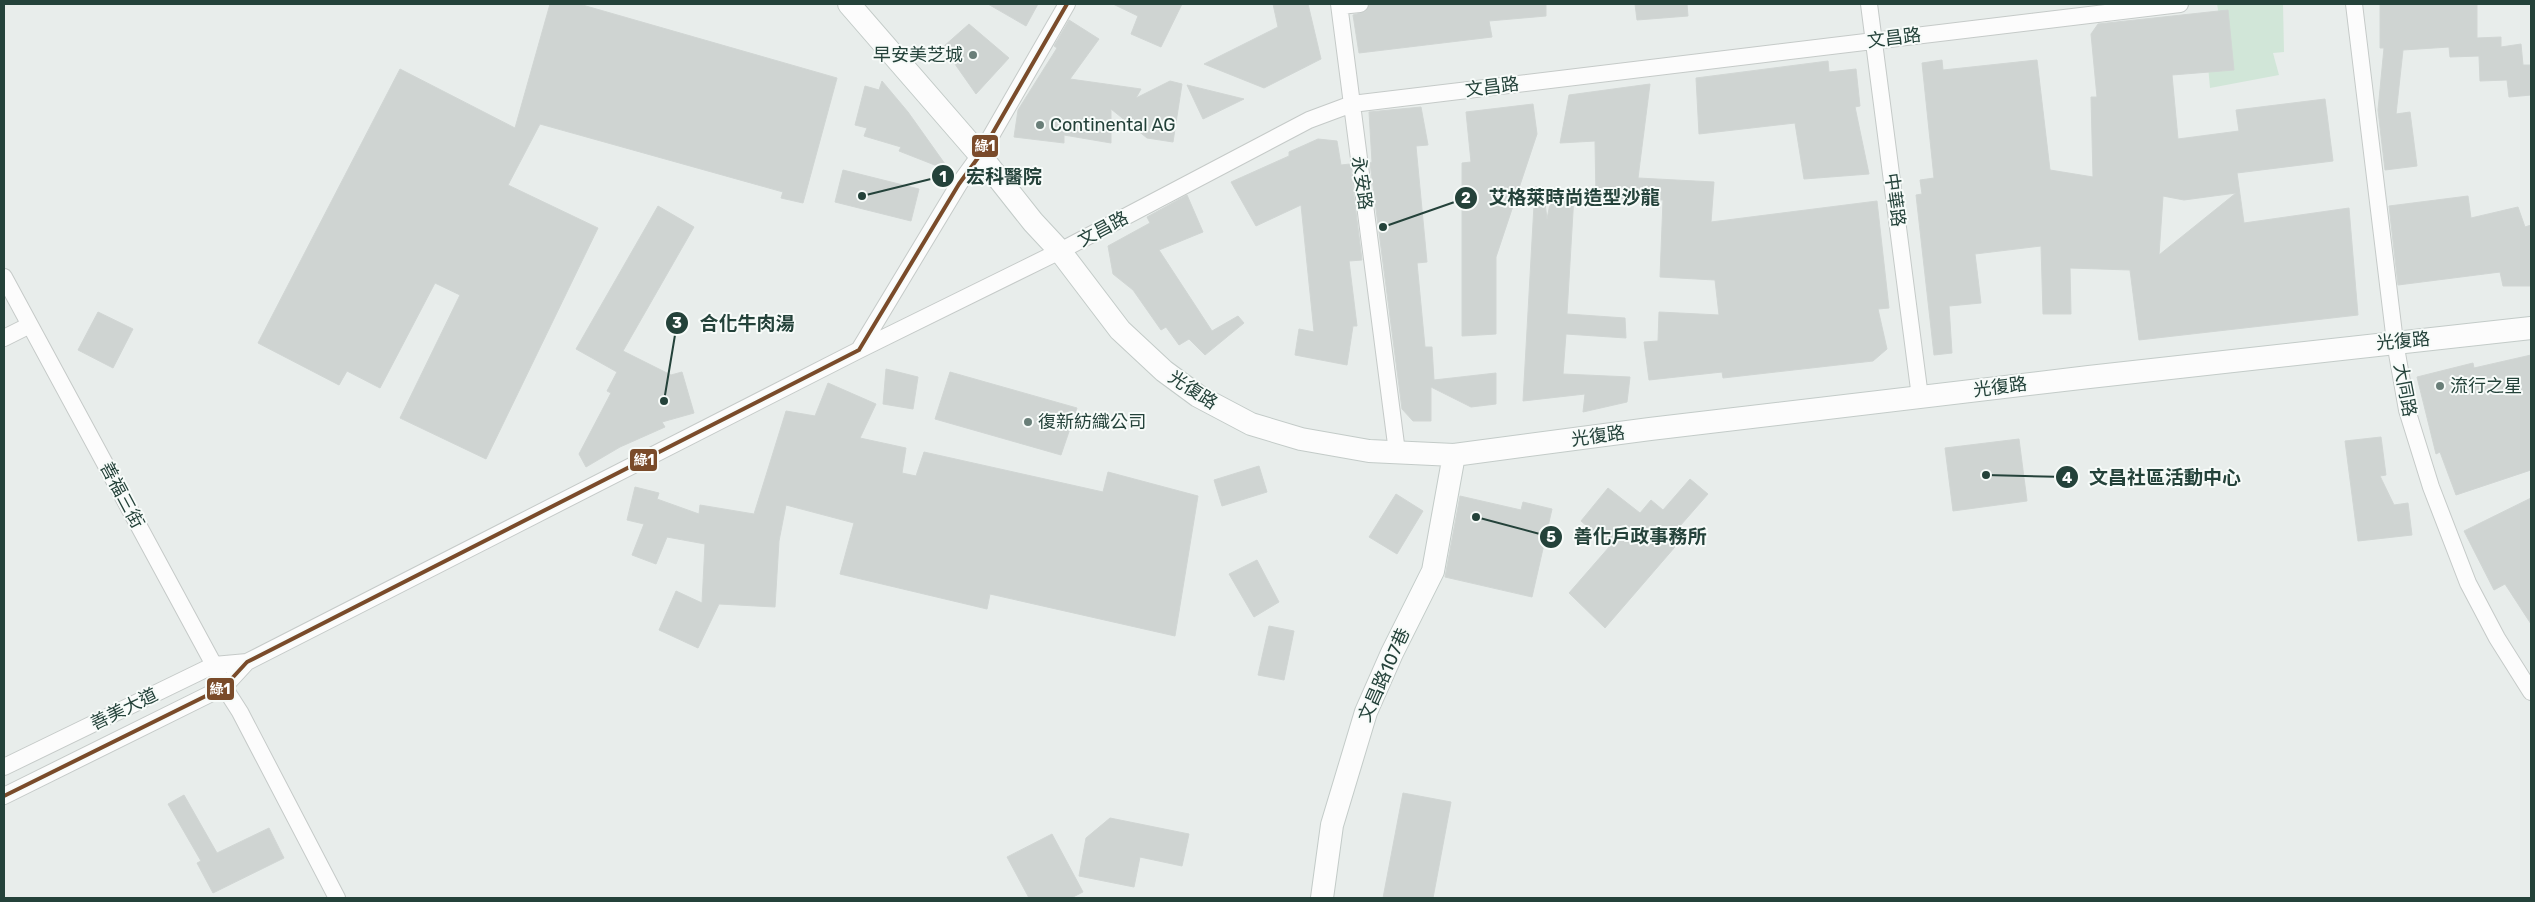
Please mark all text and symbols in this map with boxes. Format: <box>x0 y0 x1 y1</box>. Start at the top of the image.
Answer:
street label: 文昌路 <box>1866 24 1922 52</box>
place label: 早安美芝城 <box>873 44 963 66</box>
marker: 早安美芝城 <box>967 49 979 61</box>
street label: 文昌路 <box>1464 73 1520 101</box>
place label: Continental AG <box>1050 114 1176 136</box>
marker: Continental AG <box>1034 119 1046 131</box>
line badge: 綠1 <box>971 134 999 158</box>
text: 綠1 <box>975 138 996 155</box>
street label: 永安路 <box>1347 155 1377 211</box>
callout: 宏科醫院 <box>931 159 1052 193</box>
text: 宏科醫院 <box>966 165 1042 188</box>
text: 1 <box>939 168 947 186</box>
street label: 中華路 <box>1880 172 1910 228</box>
callout: 艾格萊時尚造型沙龍 <box>1453 181 1669 215</box>
text: 艾格萊時尚造型沙龍 <box>1488 186 1660 209</box>
text: 2 <box>1461 189 1471 207</box>
street label: 文昌路 <box>1074 207 1132 251</box>
callout: 合化牛肉湯 <box>665 306 805 340</box>
text: 合化牛肉湯 <box>699 312 795 335</box>
text: 3 <box>672 314 682 332</box>
street label: 光復路 <box>2375 328 2431 354</box>
street label: 大同路 <box>2389 361 2421 419</box>
street label: 光復路 <box>1164 366 1222 414</box>
street label: 光復路 <box>1972 373 2028 401</box>
place label: 流行之星 <box>2450 375 2522 397</box>
marker: 流行之星 <box>2434 380 2446 392</box>
place label: 復新紡織公司 <box>1038 411 1146 433</box>
marker: 復新紡織公司 <box>1022 416 1034 428</box>
street label: 光復路 <box>1570 421 1626 451</box>
line badge: 綠1 <box>629 448 658 472</box>
text: 綠1 <box>634 452 655 469</box>
street label: 善福三街 <box>95 458 149 532</box>
callout: 文昌社區活動中心 <box>2054 460 2251 494</box>
text: 文昌社區活動中心 <box>2089 466 2241 489</box>
text: 4 <box>2062 469 2072 487</box>
callout: 善化戶政事務所 <box>1539 520 1717 554</box>
text: 善化戶政事務所 <box>1573 525 1707 548</box>
text: 5 <box>1546 528 1556 546</box>
street label: 文昌路107巷 <box>1354 625 1414 725</box>
line badge: 綠1 <box>206 677 235 701</box>
text: 綠1 <box>210 681 231 698</box>
street label: 善美大道 <box>87 683 161 735</box>

